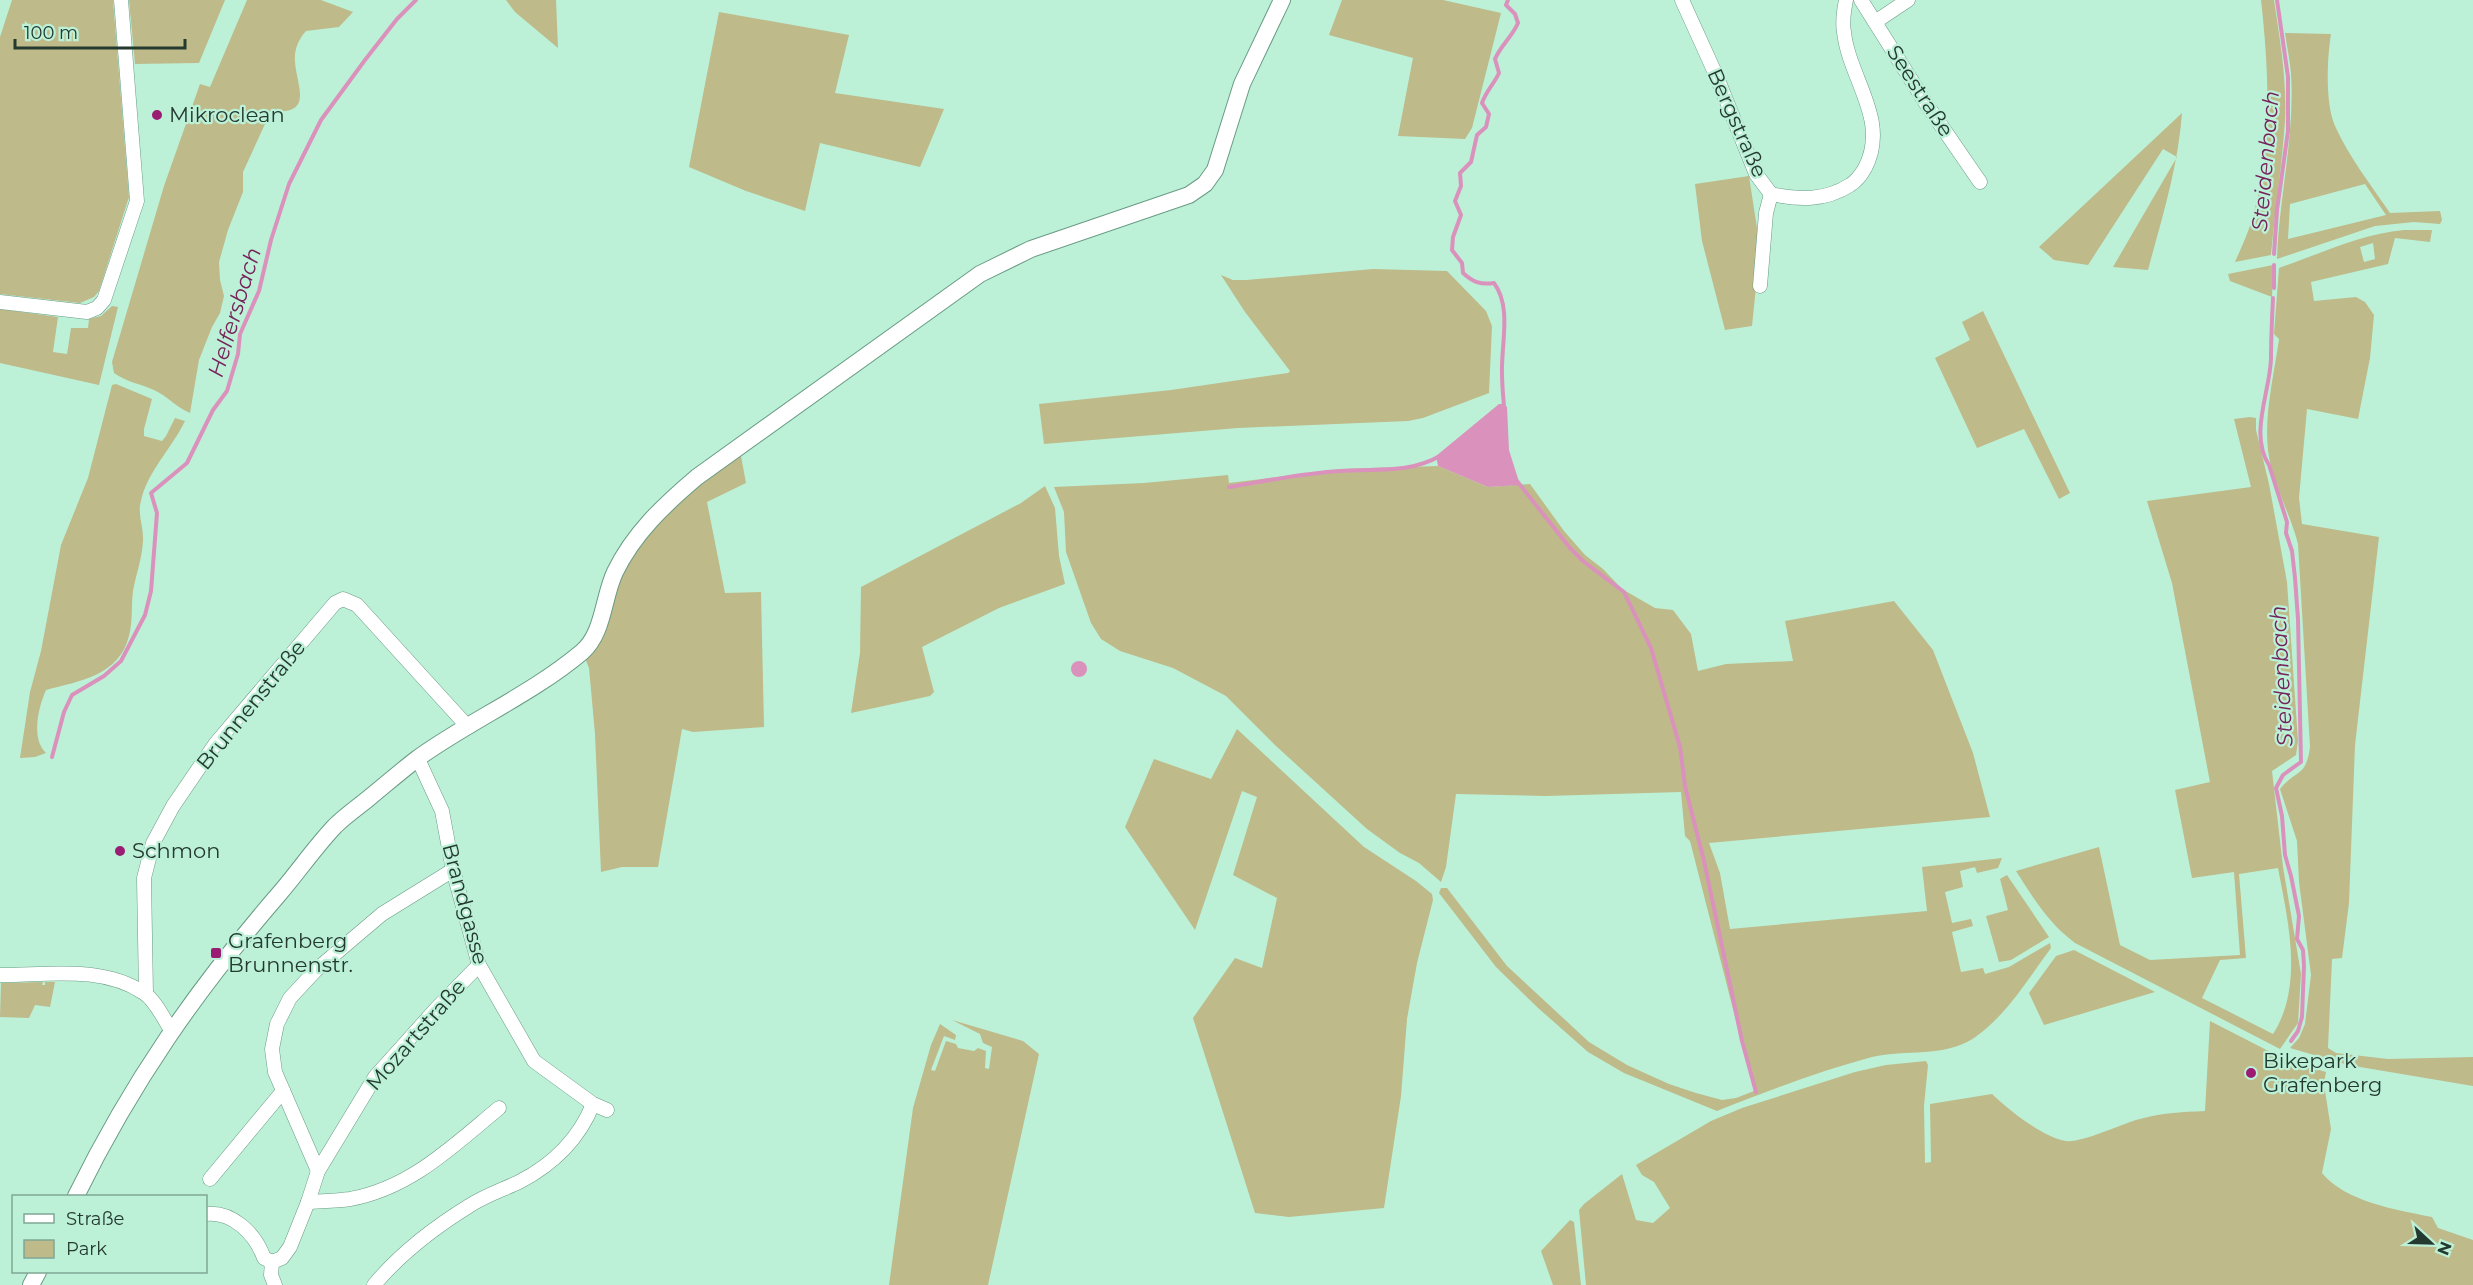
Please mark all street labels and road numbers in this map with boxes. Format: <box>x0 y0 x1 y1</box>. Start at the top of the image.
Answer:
street label: Seestraße <box>1882 40 1959 141</box>
street label: Bergstraße <box>1702 64 1773 181</box>
street label: Brunnenstraße <box>191 635 310 774</box>
street label: Brandgasse <box>437 841 494 967</box>
street label: Mozartstraße <box>361 974 471 1095</box>

